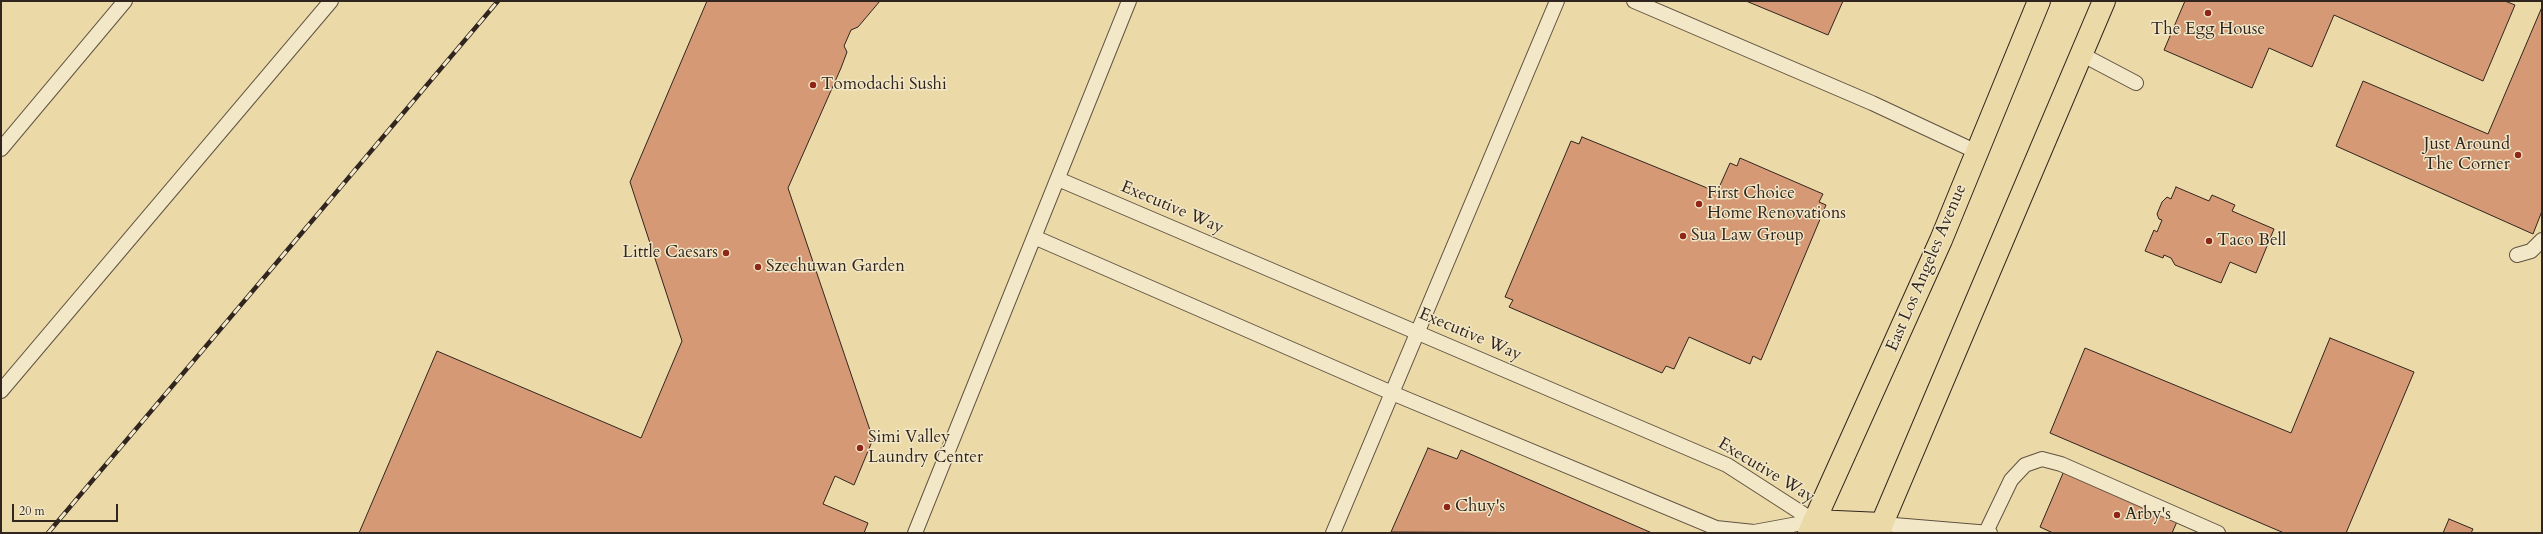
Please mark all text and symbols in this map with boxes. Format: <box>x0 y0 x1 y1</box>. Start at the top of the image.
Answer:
marker: The Egg House <box>2203 8 2213 18</box>
place label: The Egg House <box>2151 20 2265 40</box>
place label: Tomodachi Sushi <box>821 75 947 95</box>
marker: Tomodachi Sushi <box>808 80 818 90</box>
place label: Just Around The Corner <box>2424 135 2510 175</box>
marker: Just Around The Corner <box>2513 150 2523 160</box>
street label: Executive Way <box>1117 177 1227 239</box>
street label: East Los Angeles Avenue <box>1883 181 1971 355</box>
place label: First Choice Home Renovations <box>1707 184 1846 224</box>
marker: First Choice Home Renovations <box>1694 199 1704 209</box>
place label: Sua Law Group <box>1691 226 1804 246</box>
marker: Sua Law Group <box>1678 231 1688 241</box>
place label: Taco Bell <box>2217 231 2286 251</box>
marker: Taco Bell <box>2204 236 2214 246</box>
place label: Little Caesars <box>623 243 718 263</box>
marker: Little Caesars <box>721 248 731 258</box>
place label: Szechuwan Garden <box>766 257 905 277</box>
marker: Szechuwan Garden <box>753 262 763 272</box>
street label: Executive Way <box>1415 304 1525 366</box>
place label: Simi Valley Laundry Center <box>868 428 983 468</box>
street label: Executive Way <box>1714 434 1818 508</box>
marker: Simi Valley Laundry Center <box>855 443 865 453</box>
scale bar <box>14 496 120 522</box>
place label: Chuy's <box>1455 497 1505 517</box>
marker: Chuy's <box>1442 502 1452 512</box>
text: 20 m <box>19 503 45 519</box>
place label: Arby's <box>2125 505 2171 525</box>
marker: Arby's <box>2112 510 2122 520</box>

